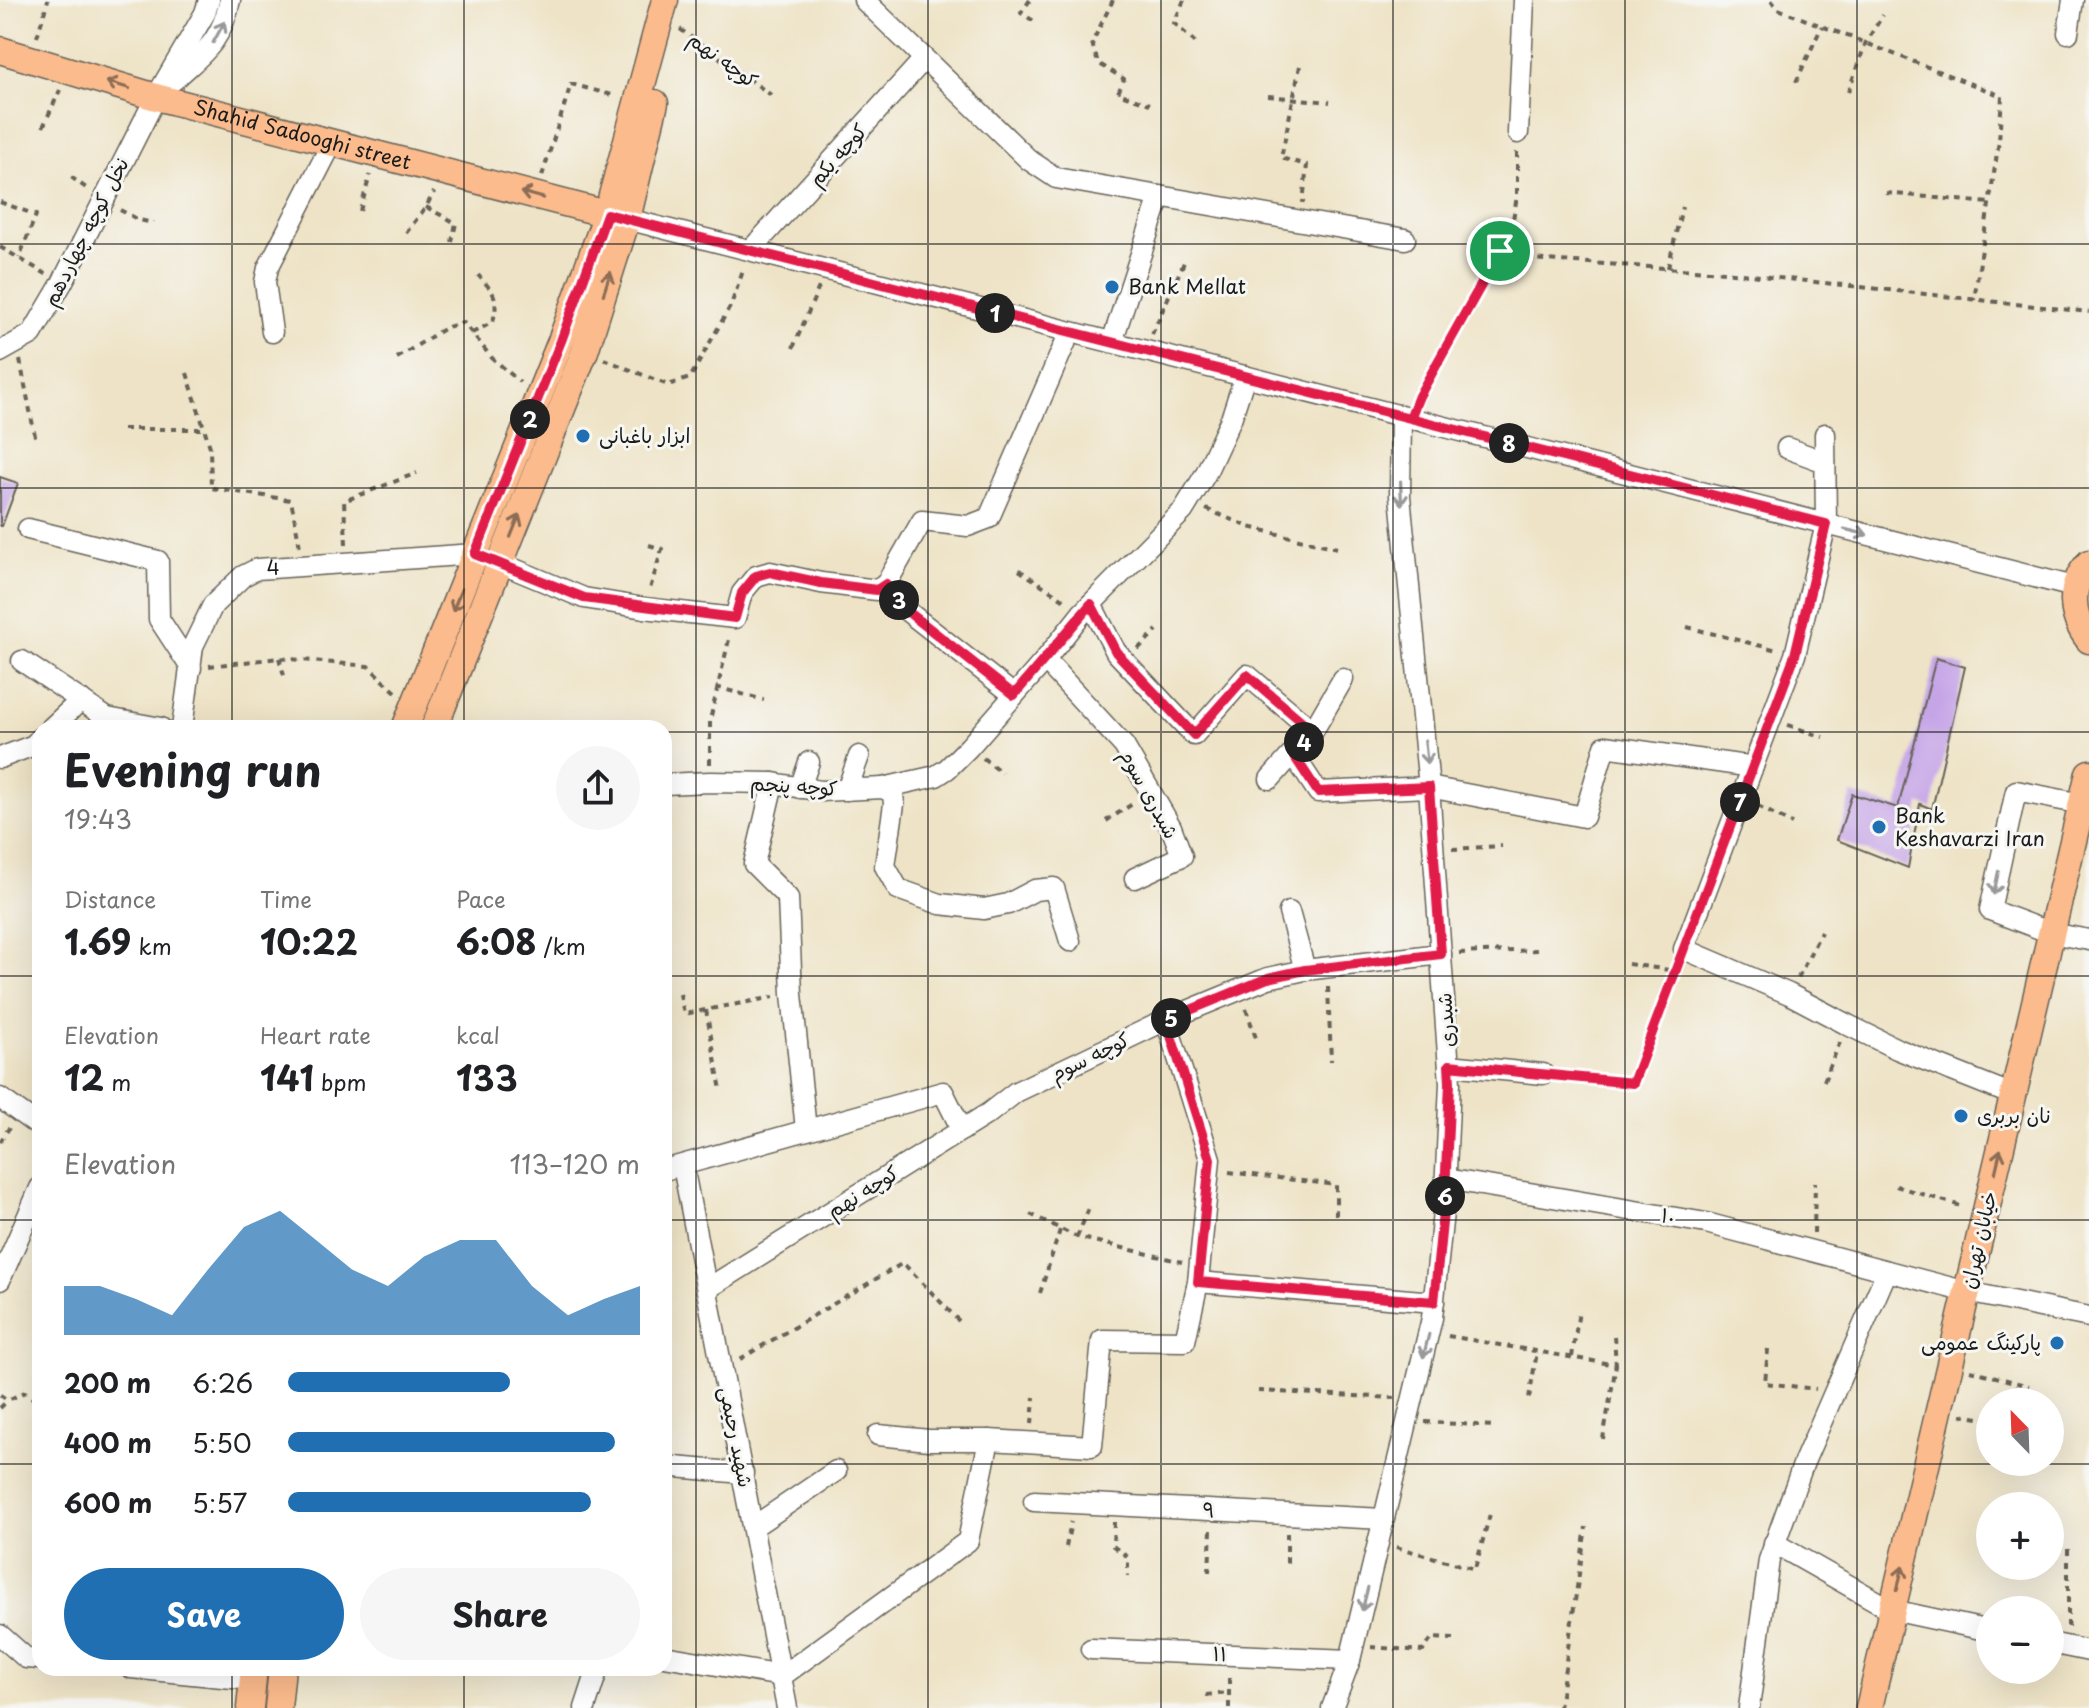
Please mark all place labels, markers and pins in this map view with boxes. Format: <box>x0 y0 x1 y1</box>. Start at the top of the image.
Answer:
pin <box>1466 217 1534 285</box>
place label: Bank Mellat <box>1128 271 1246 301</box>
marker: Bank Mellat <box>1103 278 1121 296</box>
pin: 1 <box>975 293 1015 333</box>
pin: 2 <box>510 399 550 439</box>
place label: ابزار باغبانی <box>599 420 690 450</box>
pin: 8 <box>1489 423 1529 463</box>
marker: ابزار باغبانی <box>574 427 592 445</box>
pin: 3 <box>879 580 919 620</box>
pin: 4 <box>1284 722 1324 762</box>
pin: 7 <box>1720 782 1760 822</box>
place label: Bank Keshavarzi Iran <box>1895 800 2045 853</box>
marker: Bank Keshavarzi Iran <box>1870 818 1888 836</box>
pin: 5 <box>1151 998 1191 1038</box>
place label: نان بربری <box>1977 1100 2051 1130</box>
marker: نان بربری <box>1952 1107 1970 1125</box>
pin: 6 <box>1425 1176 1465 1216</box>
place label: پارکینگ عمومی <box>1921 1327 2041 1357</box>
marker: پارکینگ عمومی <box>2048 1334 2066 1352</box>

